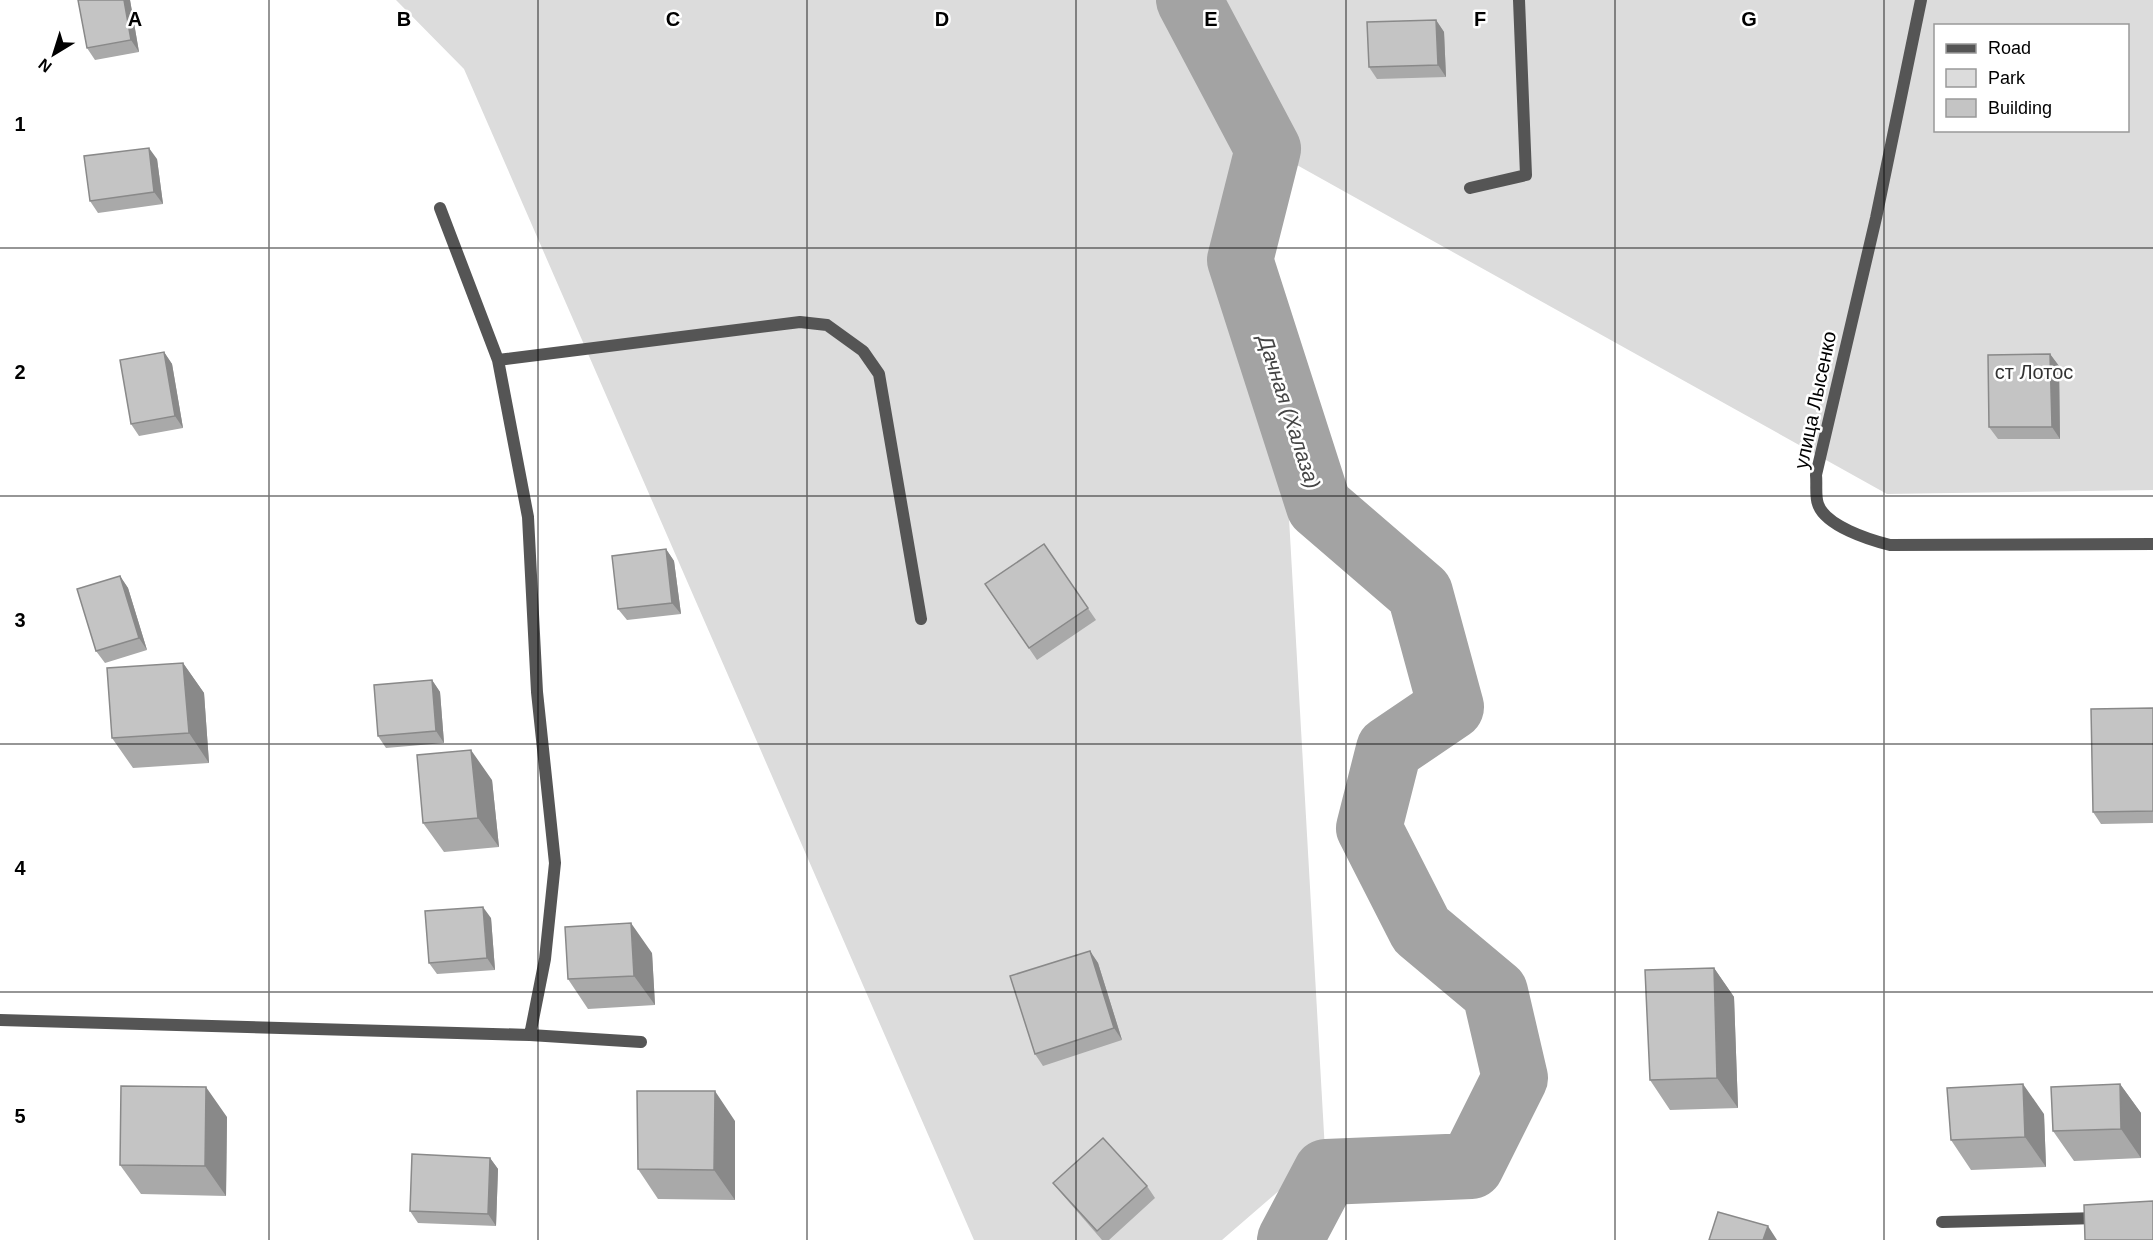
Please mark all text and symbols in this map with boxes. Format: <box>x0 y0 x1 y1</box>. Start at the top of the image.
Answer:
text: A <box>128 8 142 30</box>
text: B <box>397 8 411 30</box>
text: C <box>666 8 680 30</box>
text: D <box>935 8 949 30</box>
text: E <box>1204 8 1218 30</box>
text: F <box>1474 8 1486 30</box>
text: G <box>1741 8 1757 30</box>
north arrow <box>24 24 84 84</box>
legend <box>1934 24 2129 132</box>
text: Road <box>1988 38 2031 58</box>
text: N <box>35 55 55 76</box>
text: Park <box>1988 68 2026 88</box>
text: Building <box>1988 98 2052 118</box>
text: 1 <box>14 113 26 135</box>
street label: улица Лысенко <box>1790 329 1840 471</box>
water label: Дачная (Халаза) <box>1253 330 1325 491</box>
text: 2 <box>14 361 26 383</box>
park label: ст Лотос <box>1995 361 2073 383</box>
text: 3 <box>14 609 26 631</box>
text: 4 <box>14 857 26 879</box>
text: 5 <box>14 1105 26 1127</box>

